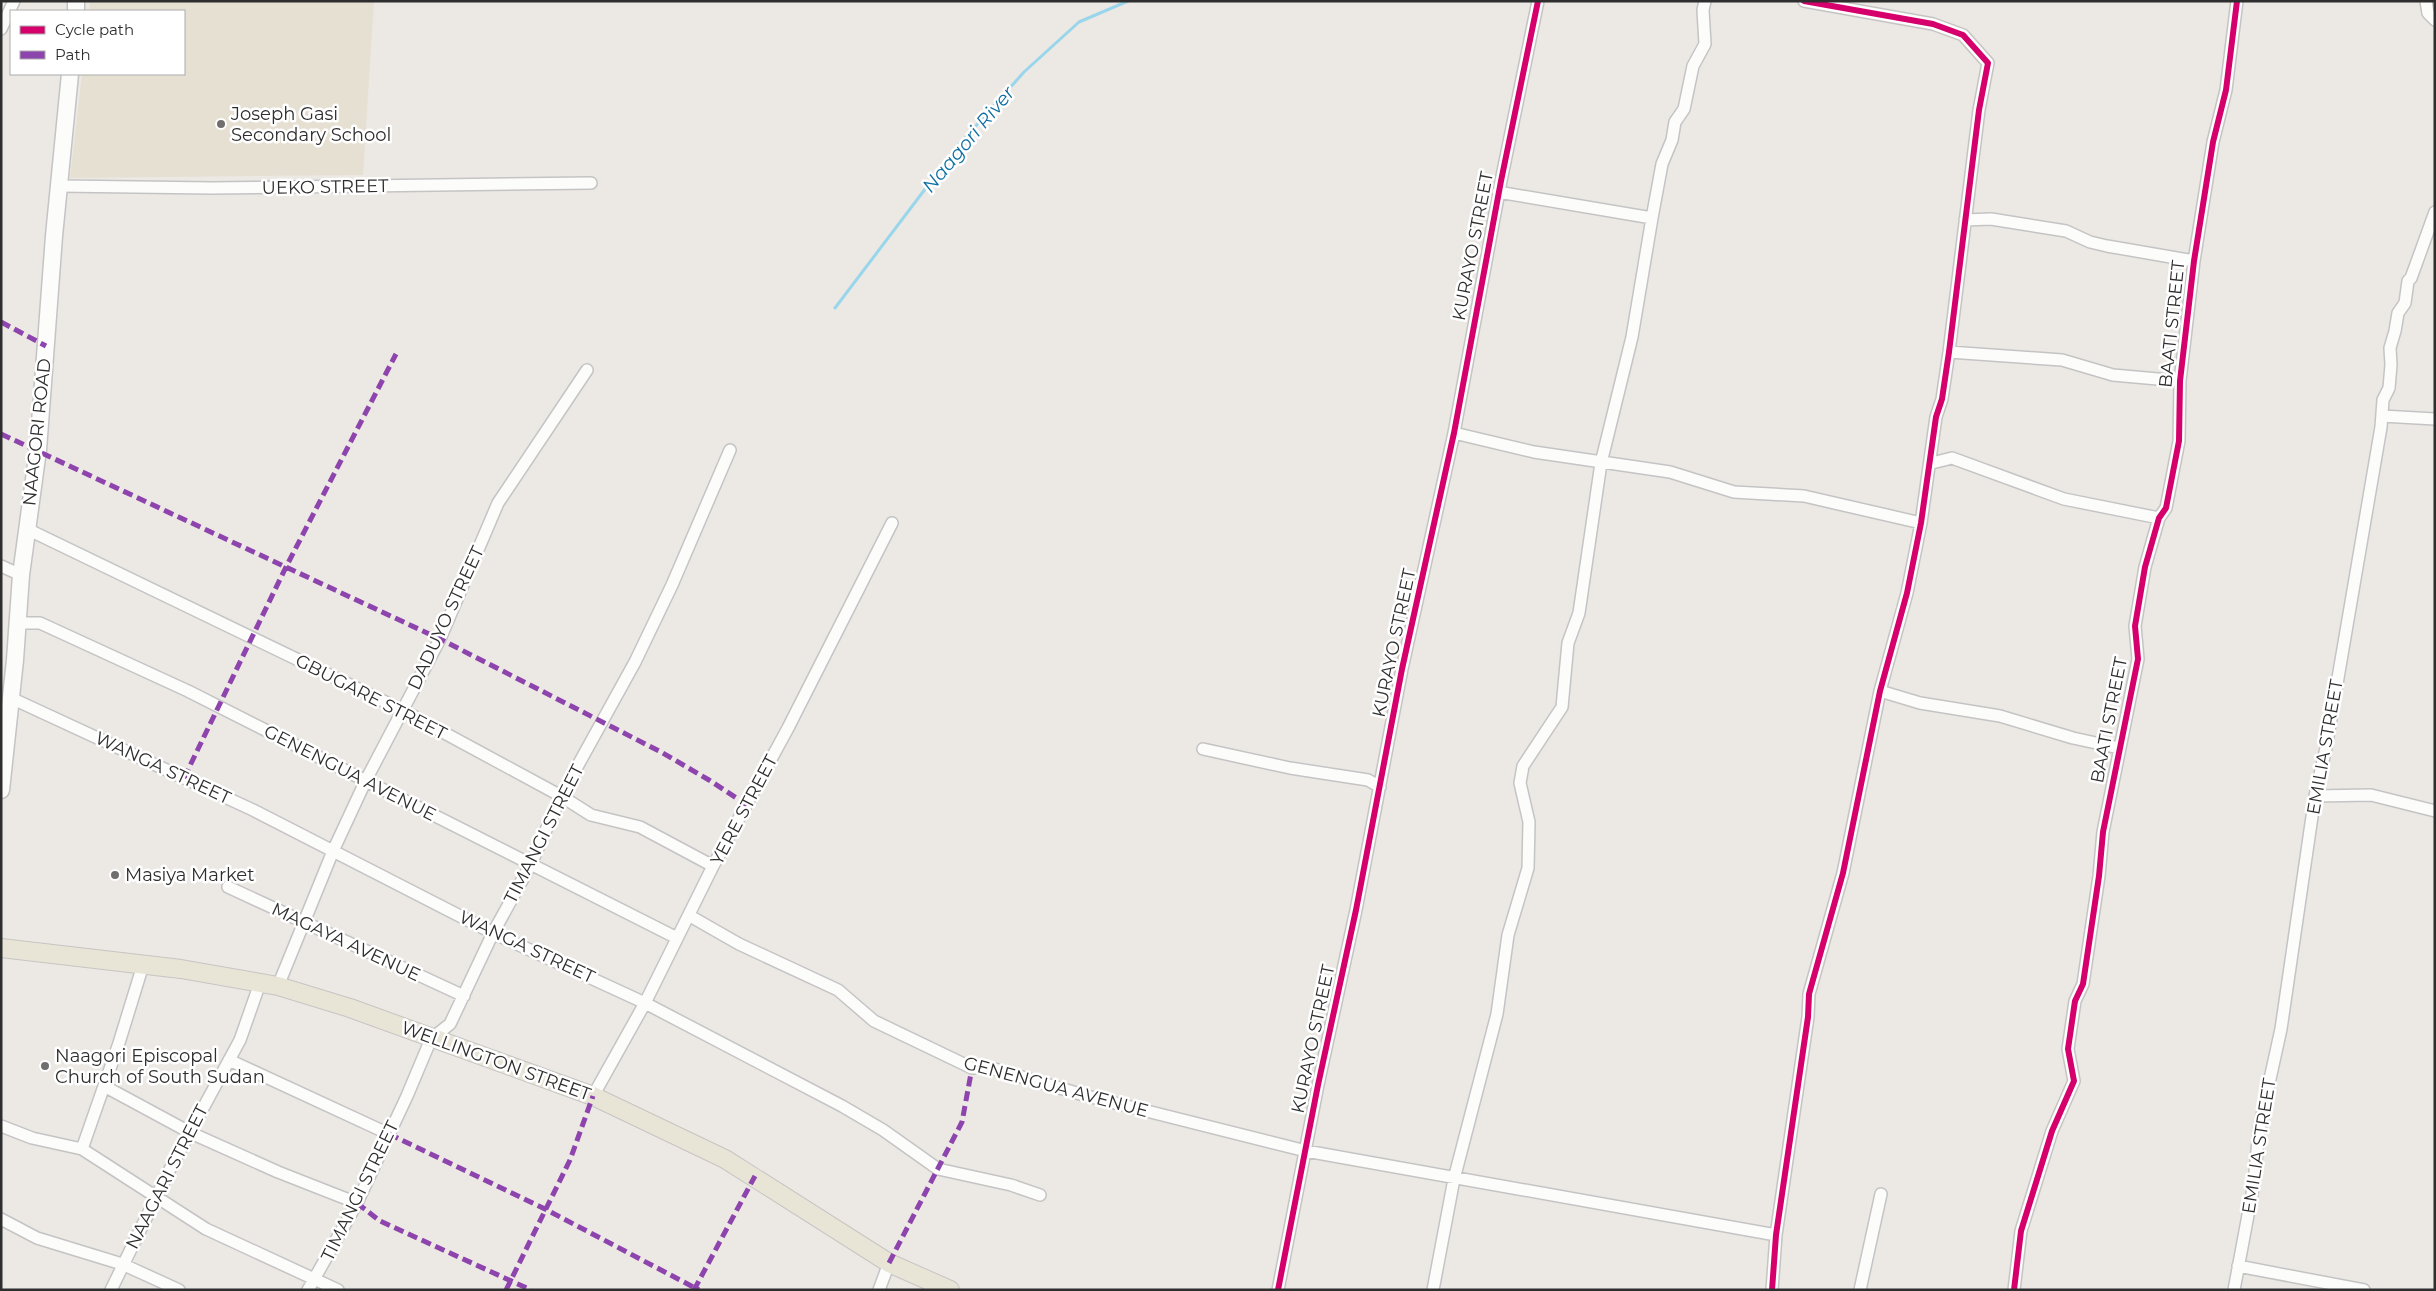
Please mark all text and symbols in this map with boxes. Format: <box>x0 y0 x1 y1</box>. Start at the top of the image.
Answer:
legend <box>10 10 185 75</box>
text: Cycle path <box>55 20 134 39</box>
text: Path <box>55 45 91 64</box>
water label: Naagori River <box>917 81 1020 197</box>
place label: Joseph Gasi Secondary School <box>230 103 391 146</box>
marker: Joseph Gasi Secondary School <box>215 118 227 130</box>
street label: KURAYO STREET <box>1448 169 1498 322</box>
street label: UEKO STREET <box>261 175 389 199</box>
street label: BAATI STREET <box>2154 259 2190 389</box>
street label: NAAGORI ROAD <box>18 357 56 507</box>
street label: DADUYO STREET <box>403 542 489 693</box>
street label: KURAYO STREET <box>1368 566 1421 719</box>
street label: GBUGARE STREET <box>292 649 451 745</box>
street label: BAATI STREET <box>2086 654 2132 785</box>
street label: EMILIA STREET <box>2302 677 2348 816</box>
street label: GENENGUA AVENUE <box>260 720 440 826</box>
street label: WANGA STREET <box>92 727 235 809</box>
street label: YERE STREET <box>706 751 783 869</box>
street label: TIMANGI STREET <box>499 760 589 907</box>
place label: Masiya Market <box>125 864 255 886</box>
marker: Masiya Market <box>109 869 121 881</box>
street label: MAGAYA AVENUE <box>268 898 424 986</box>
street label: WANGA STREET <box>456 906 599 988</box>
street label: KURAYO STREET <box>1287 962 1340 1115</box>
street label: WELLINGTON STREET <box>398 1016 594 1106</box>
place label: Naagori Episcopal Church of South Sudan <box>55 1045 265 1088</box>
street label: GENENGUA AVENUE <box>961 1052 1151 1122</box>
marker: Naagori Episcopal Church of South Sudan <box>39 1060 51 1072</box>
street label: EMILIA STREET <box>2237 1076 2281 1215</box>
street label: NAAGARI STREET <box>121 1101 213 1253</box>
street label: TIMANGI STREET <box>317 1117 404 1265</box>

